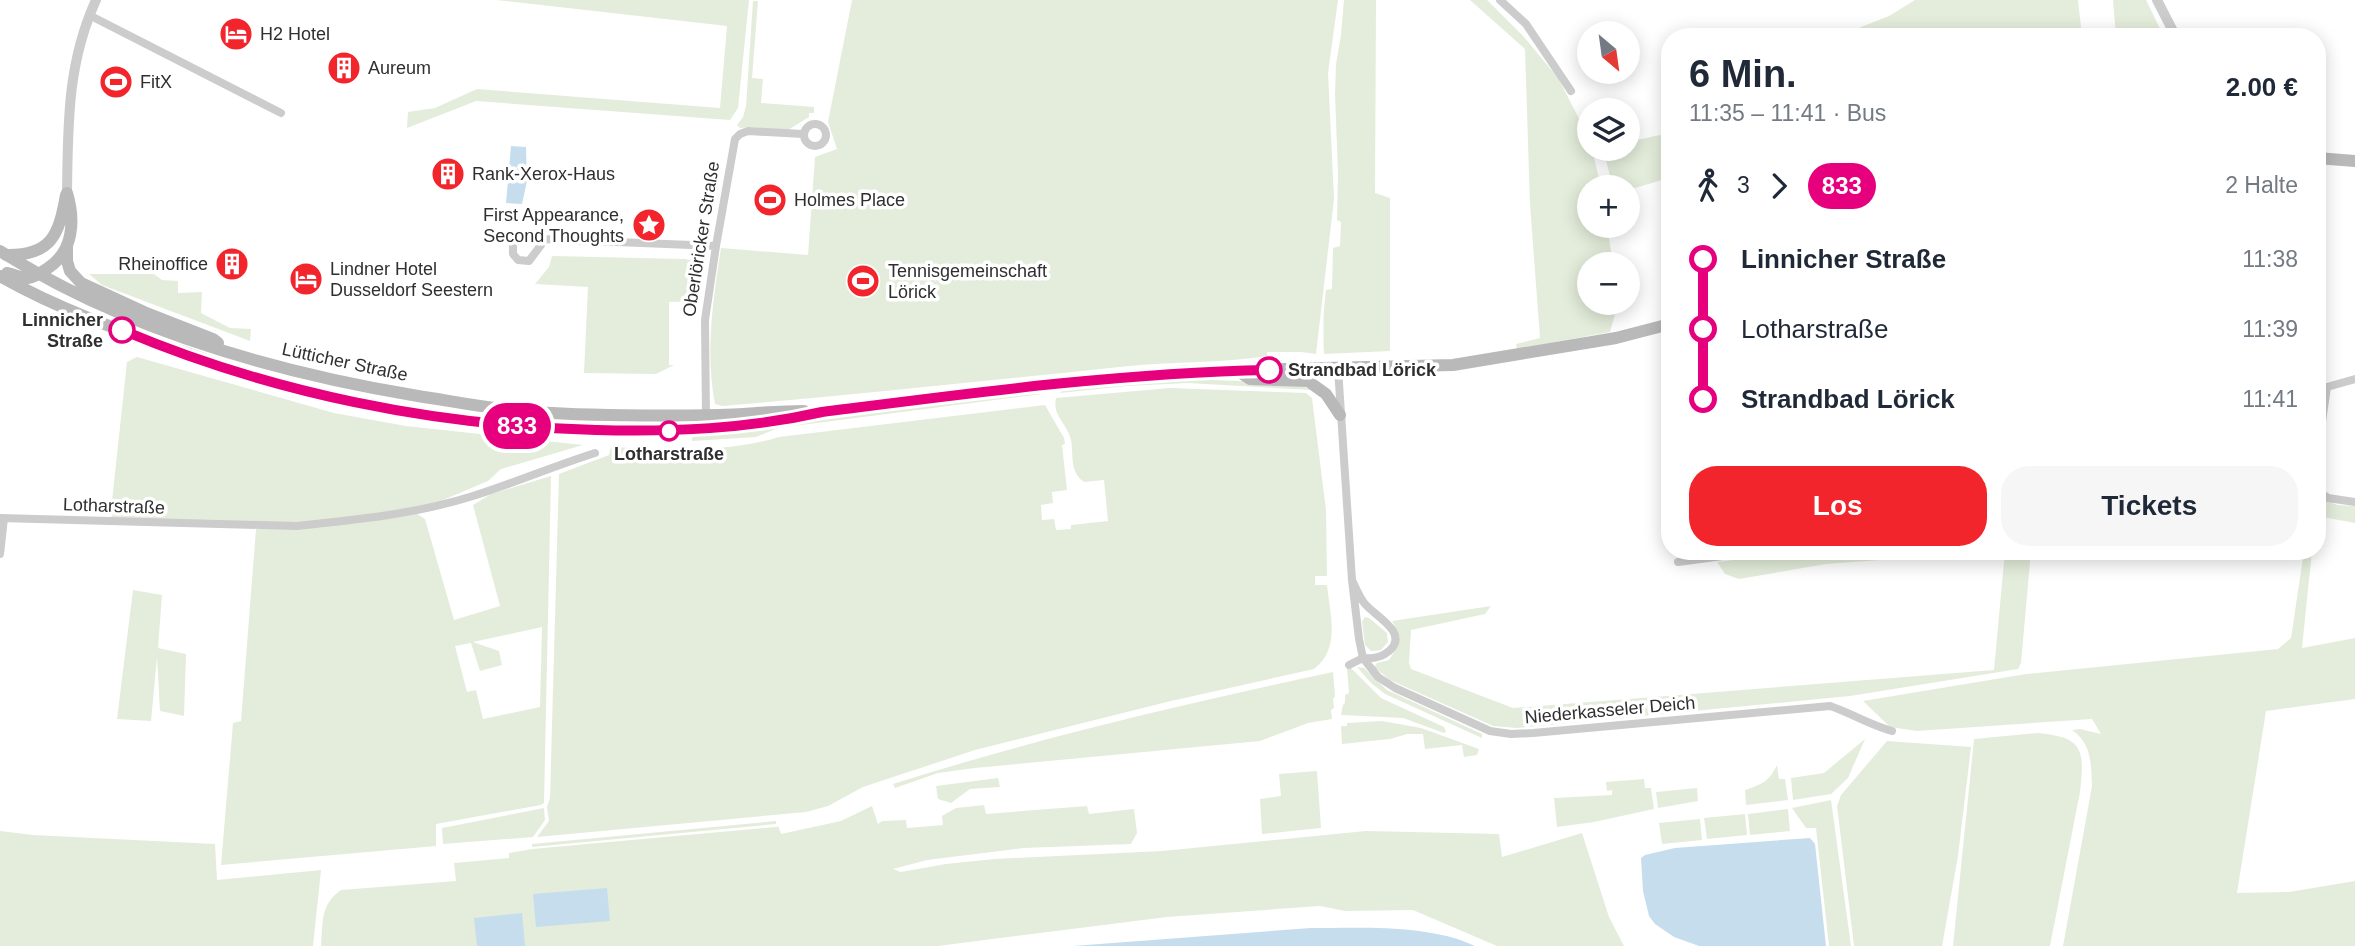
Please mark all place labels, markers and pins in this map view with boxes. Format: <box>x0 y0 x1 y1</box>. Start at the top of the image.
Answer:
hotel icon: H2 Hotel <box>217 15 255 53</box>
place label: H2 Hotel <box>260 24 330 44</box>
building icon: Aureum <box>325 49 363 87</box>
place label: Aureum <box>368 58 431 78</box>
sports icon: FitX <box>97 63 135 101</box>
place label: FitX <box>140 72 172 92</box>
building icon: Rank-Xerox-Haus <box>429 155 467 193</box>
place label: Rank-Xerox-Haus <box>472 164 615 184</box>
sports icon: Holmes Place <box>751 181 789 219</box>
place label: Holmes Place <box>794 190 905 210</box>
place label: First Appearance, Second Thoughts <box>483 205 624 246</box>
place icon: First Appearance, Second Thoughts <box>630 206 668 244</box>
building icon: Rheinoffice <box>213 245 251 283</box>
place label: Rheinoffice <box>118 254 208 274</box>
place label: Lindner Hotel Dusseldorf Seestern <box>330 259 493 300</box>
hotel icon: Lindner Hotel Dusseldorf Seestern <box>287 260 325 298</box>
place label: Tennisgemeinschaft Lörick <box>888 261 1047 302</box>
sports icon: Tennisgemeinschaft Lörick <box>844 262 882 300</box>
place label: Linnicher Straße <box>22 310 103 351</box>
marker: Linnicher Straße <box>109 317 135 343</box>
marker: Strandbad Lörick <box>1256 357 1282 383</box>
place label: Strandbad Lörick <box>1288 360 1437 380</box>
marker: Lotharstraße <box>659 421 679 441</box>
place label: Lotharstraße <box>614 444 724 464</box>

